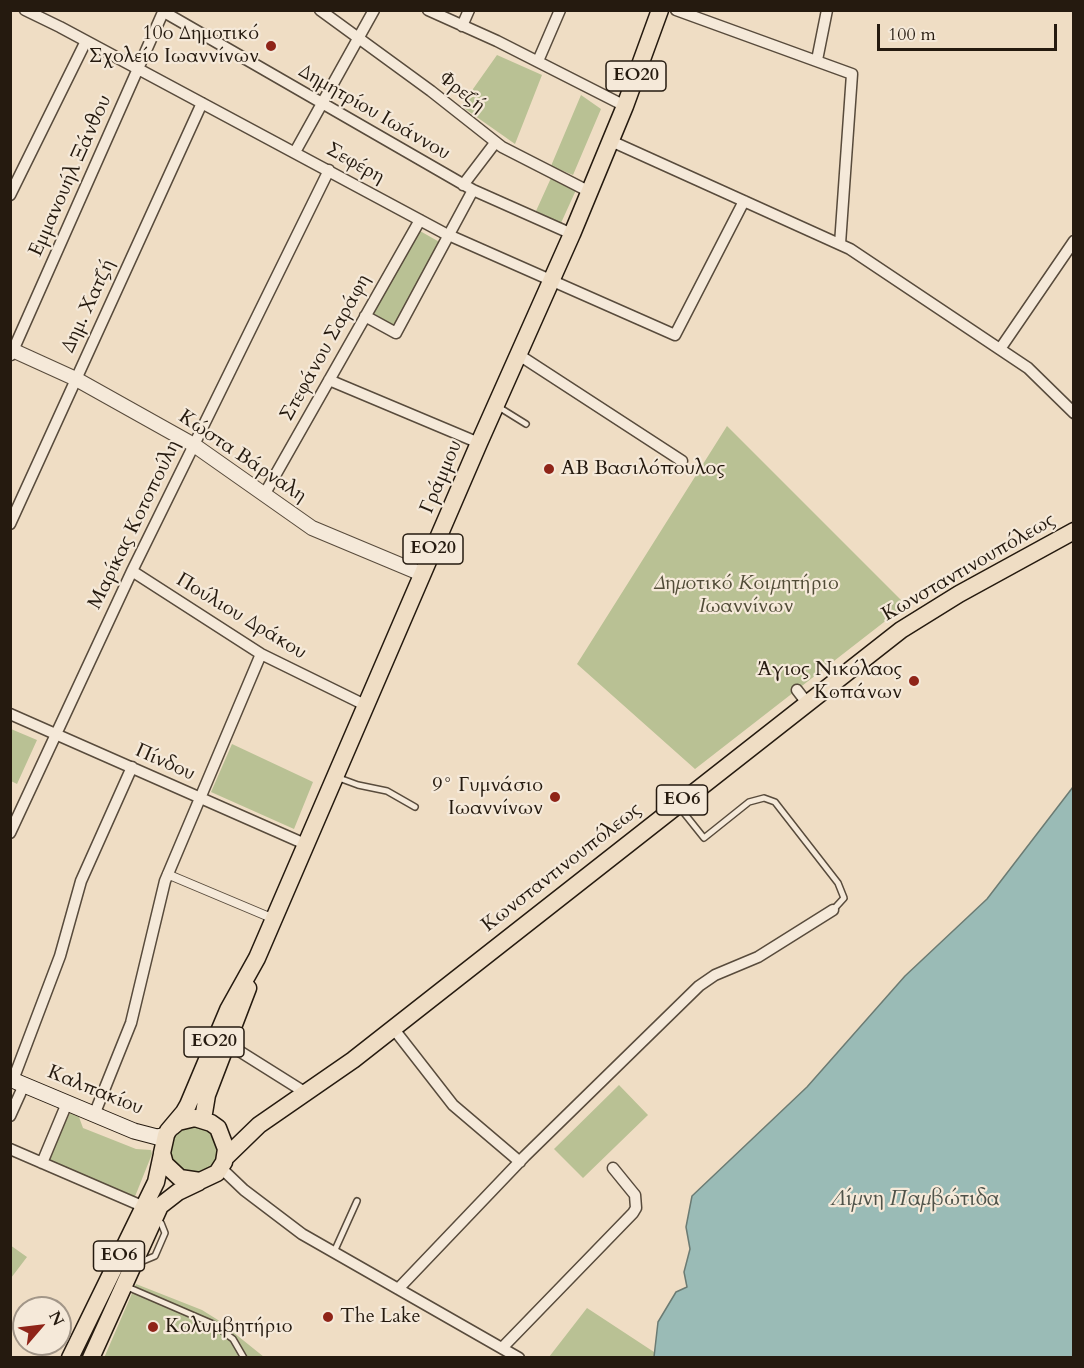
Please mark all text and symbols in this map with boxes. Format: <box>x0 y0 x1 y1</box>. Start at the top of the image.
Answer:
scale bar <box>880 12 1060 50</box>
place label: 10ο Δημοτικό Σχολείο Ιωαννίνων <box>89 22 259 69</box>
text: 100 m <box>888 22 936 47</box>
marker: 10ο Δημοτικό Σχολείο Ιωαννίνων <box>264 39 278 53</box>
street label: Δημητρίου Ιωάννου <box>294 60 454 166</box>
road number: ΕΟ20 <box>606 61 666 91</box>
street label: Φρεζή <box>434 67 490 119</box>
street label: Εμμανουήλ Ξάνθου <box>25 92 117 260</box>
street label: Σεφέρη <box>322 138 388 190</box>
street label: Δημ. Χατζή <box>57 255 121 357</box>
street label: Στεφάνου Σαράφη <box>276 270 376 426</box>
street label: Κώστα Βάρναλη <box>174 405 310 509</box>
street label: Μαρίκας Κοτοπούλη <box>84 437 186 613</box>
street label: Γράμμου <box>416 437 468 517</box>
place label: ΑΒ Βασιλόπουλος <box>561 457 725 481</box>
marker: ΑΒ Βασιλόπουλος <box>542 462 556 476</box>
street label: Κωνσταντινουπόλεως <box>878 509 1060 627</box>
road number: ΕΟ20 <box>403 534 463 564</box>
street label: Πούλιου Δράκου <box>171 569 311 665</box>
park label: Δημοτικό Κοιμητήριο Ιωαννίνων <box>653 572 839 619</box>
place label: Άγιος Νικόλαος Κοπάνων <box>758 658 902 705</box>
marker: Άγιος Νικόλαος Κοπάνων <box>907 674 921 688</box>
street label: Πίνδου <box>131 739 199 787</box>
place label: 9° Γυμνάσιο Ιωαννίνων <box>432 774 543 821</box>
road number: ΕΟ6 <box>656 785 708 815</box>
marker: 9° Γυμνάσιο Ιωαννίνων <box>548 790 562 804</box>
street label: Κωνσταντινουπόλεως <box>477 798 647 938</box>
road number: ΕΟ20 <box>184 1027 244 1057</box>
street label: Καλπακίου <box>44 1061 146 1121</box>
water label: Λίμνη Παμβώτιδα <box>832 1187 1000 1213</box>
road number: ΕΟ6 <box>94 1241 144 1271</box>
north arrow <box>12 1296 72 1356</box>
place label: The Lake <box>340 1305 421 1329</box>
text: N <box>43 1307 69 1330</box>
marker: The Lake <box>321 1310 335 1324</box>
place label: Κολυμβητήριο <box>165 1315 293 1339</box>
marker: Κολυμβητήριο <box>146 1320 160 1334</box>

